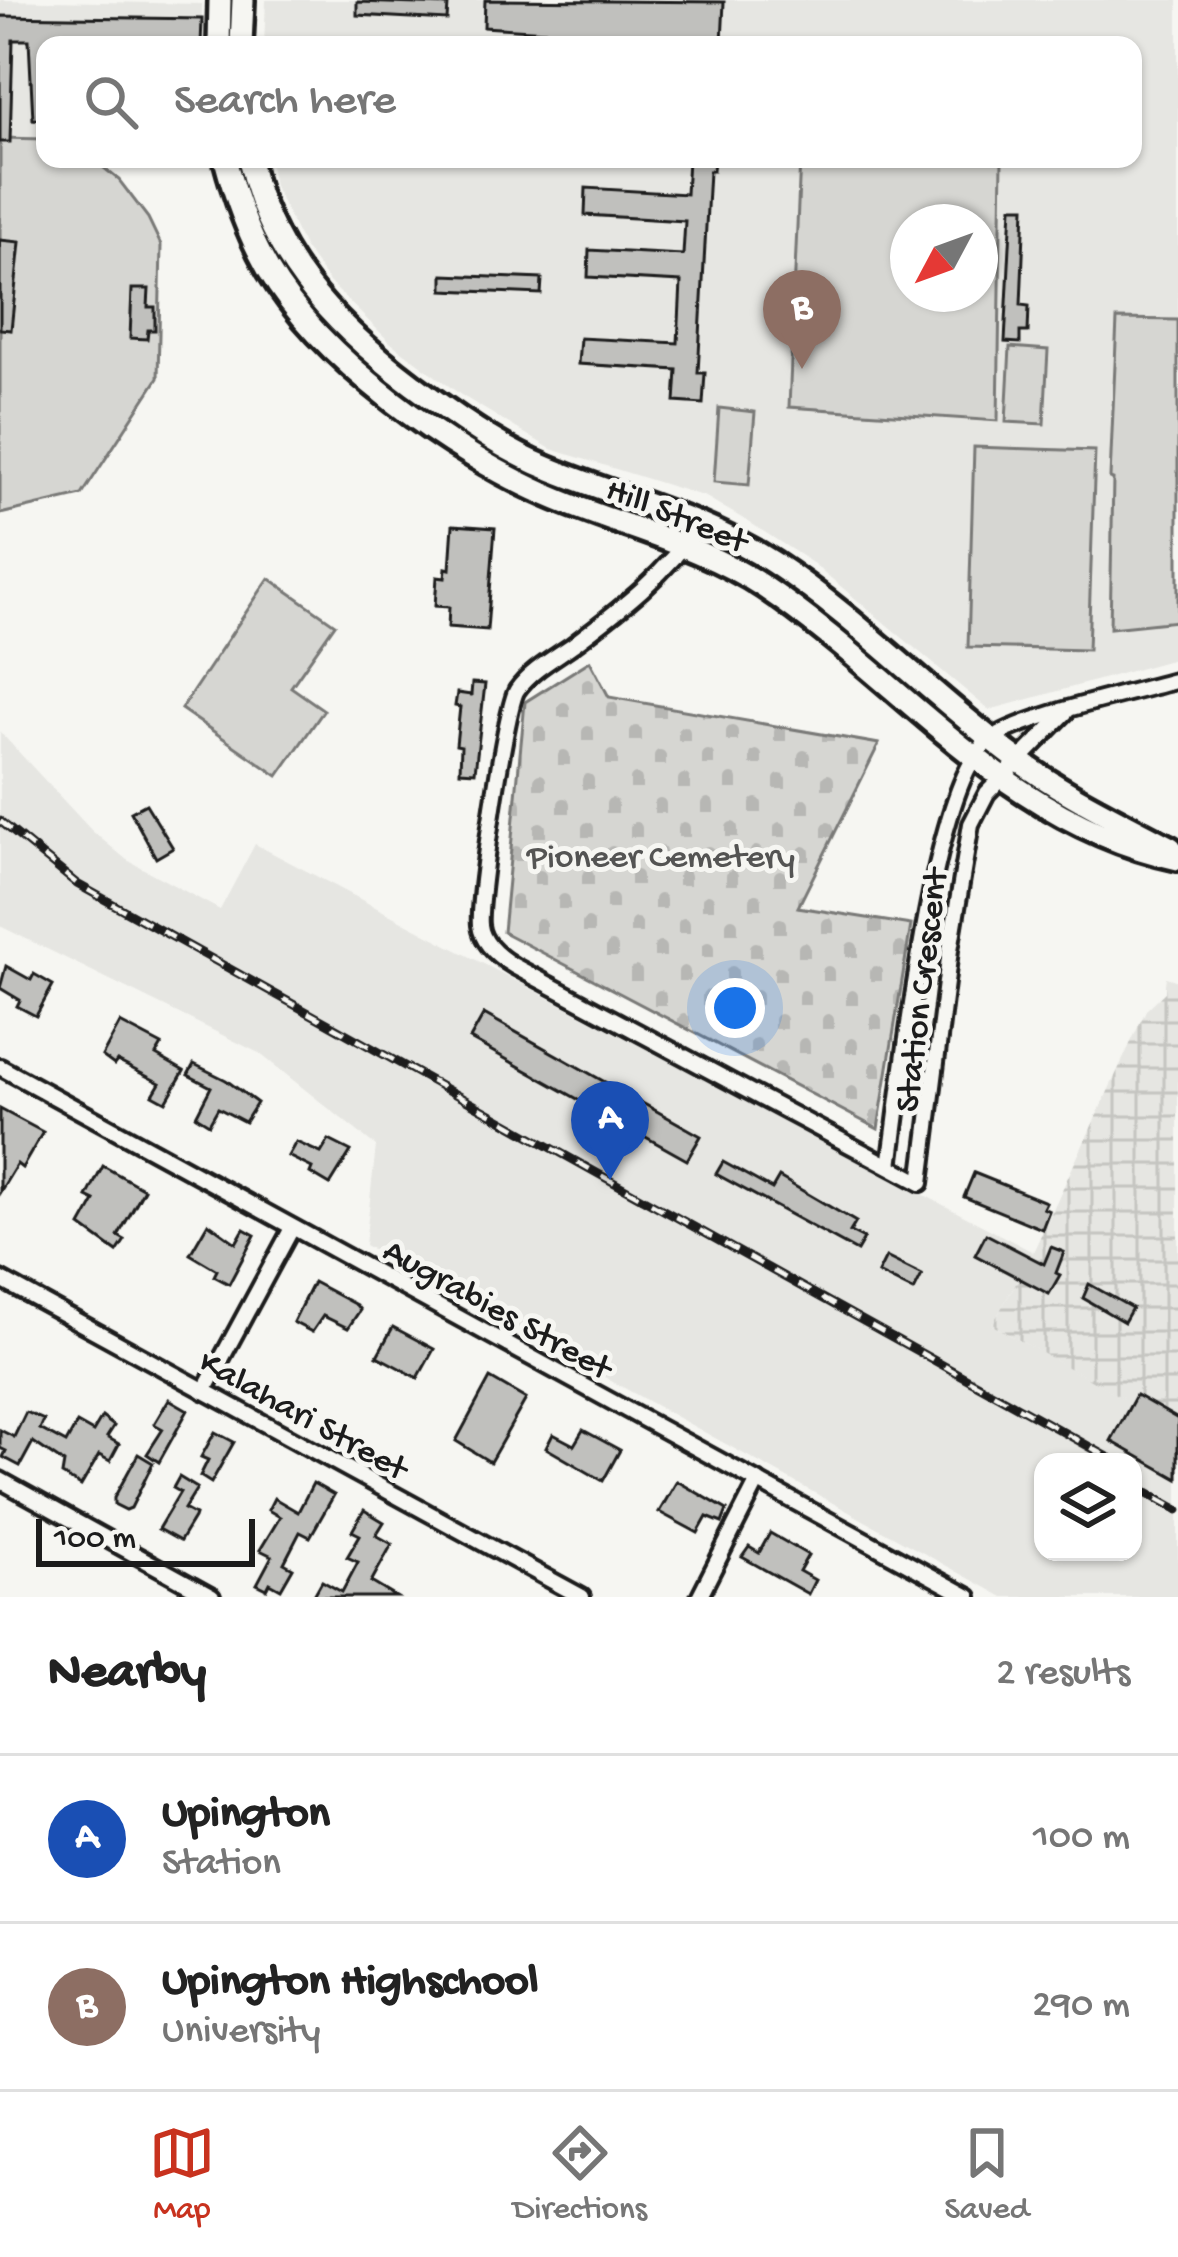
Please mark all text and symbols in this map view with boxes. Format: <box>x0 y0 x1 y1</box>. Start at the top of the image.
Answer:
search box <box>36 36 1142 168</box>
icon: search <box>78 69 144 135</box>
text: Search here <box>174 76 396 129</box>
north arrow <box>890 204 998 312</box>
pin: B <box>763 270 841 369</box>
street label: Hill Street <box>599 470 756 567</box>
park label: Pioneer Cemetery <box>526 838 795 881</box>
street label: Station Crescent <box>888 863 961 1115</box>
your location <box>705 978 765 1038</box>
pin: A <box>571 1081 649 1180</box>
street label: Augrabies Street <box>374 1231 620 1394</box>
street label: Kalahari Street <box>190 1343 417 1494</box>
map controls <box>1034 1453 1142 1561</box>
button: layers <box>1034 1453 1142 1561</box>
scale bar <box>36 1513 255 1566</box>
text: 100 m <box>54 1521 136 1559</box>
text: Nearby <box>48 1645 206 1705</box>
text: 2 results <box>996 1652 1130 1698</box>
text: Upington <box>162 1789 330 1842</box>
text: A <box>75 1816 99 1862</box>
text: 100 m <box>1033 1816 1130 1862</box>
text: Station <box>162 1842 281 1888</box>
text: Upington Highschool <box>162 1957 538 2010</box>
text: B <box>77 1984 97 2030</box>
text: 290 m <box>1032 1984 1130 2030</box>
text: University <box>162 2010 321 2056</box>
tab: Map <box>149 2120 215 2230</box>
tab: Directions <box>513 2120 647 2230</box>
tab: Saved <box>945 2120 1029 2230</box>

